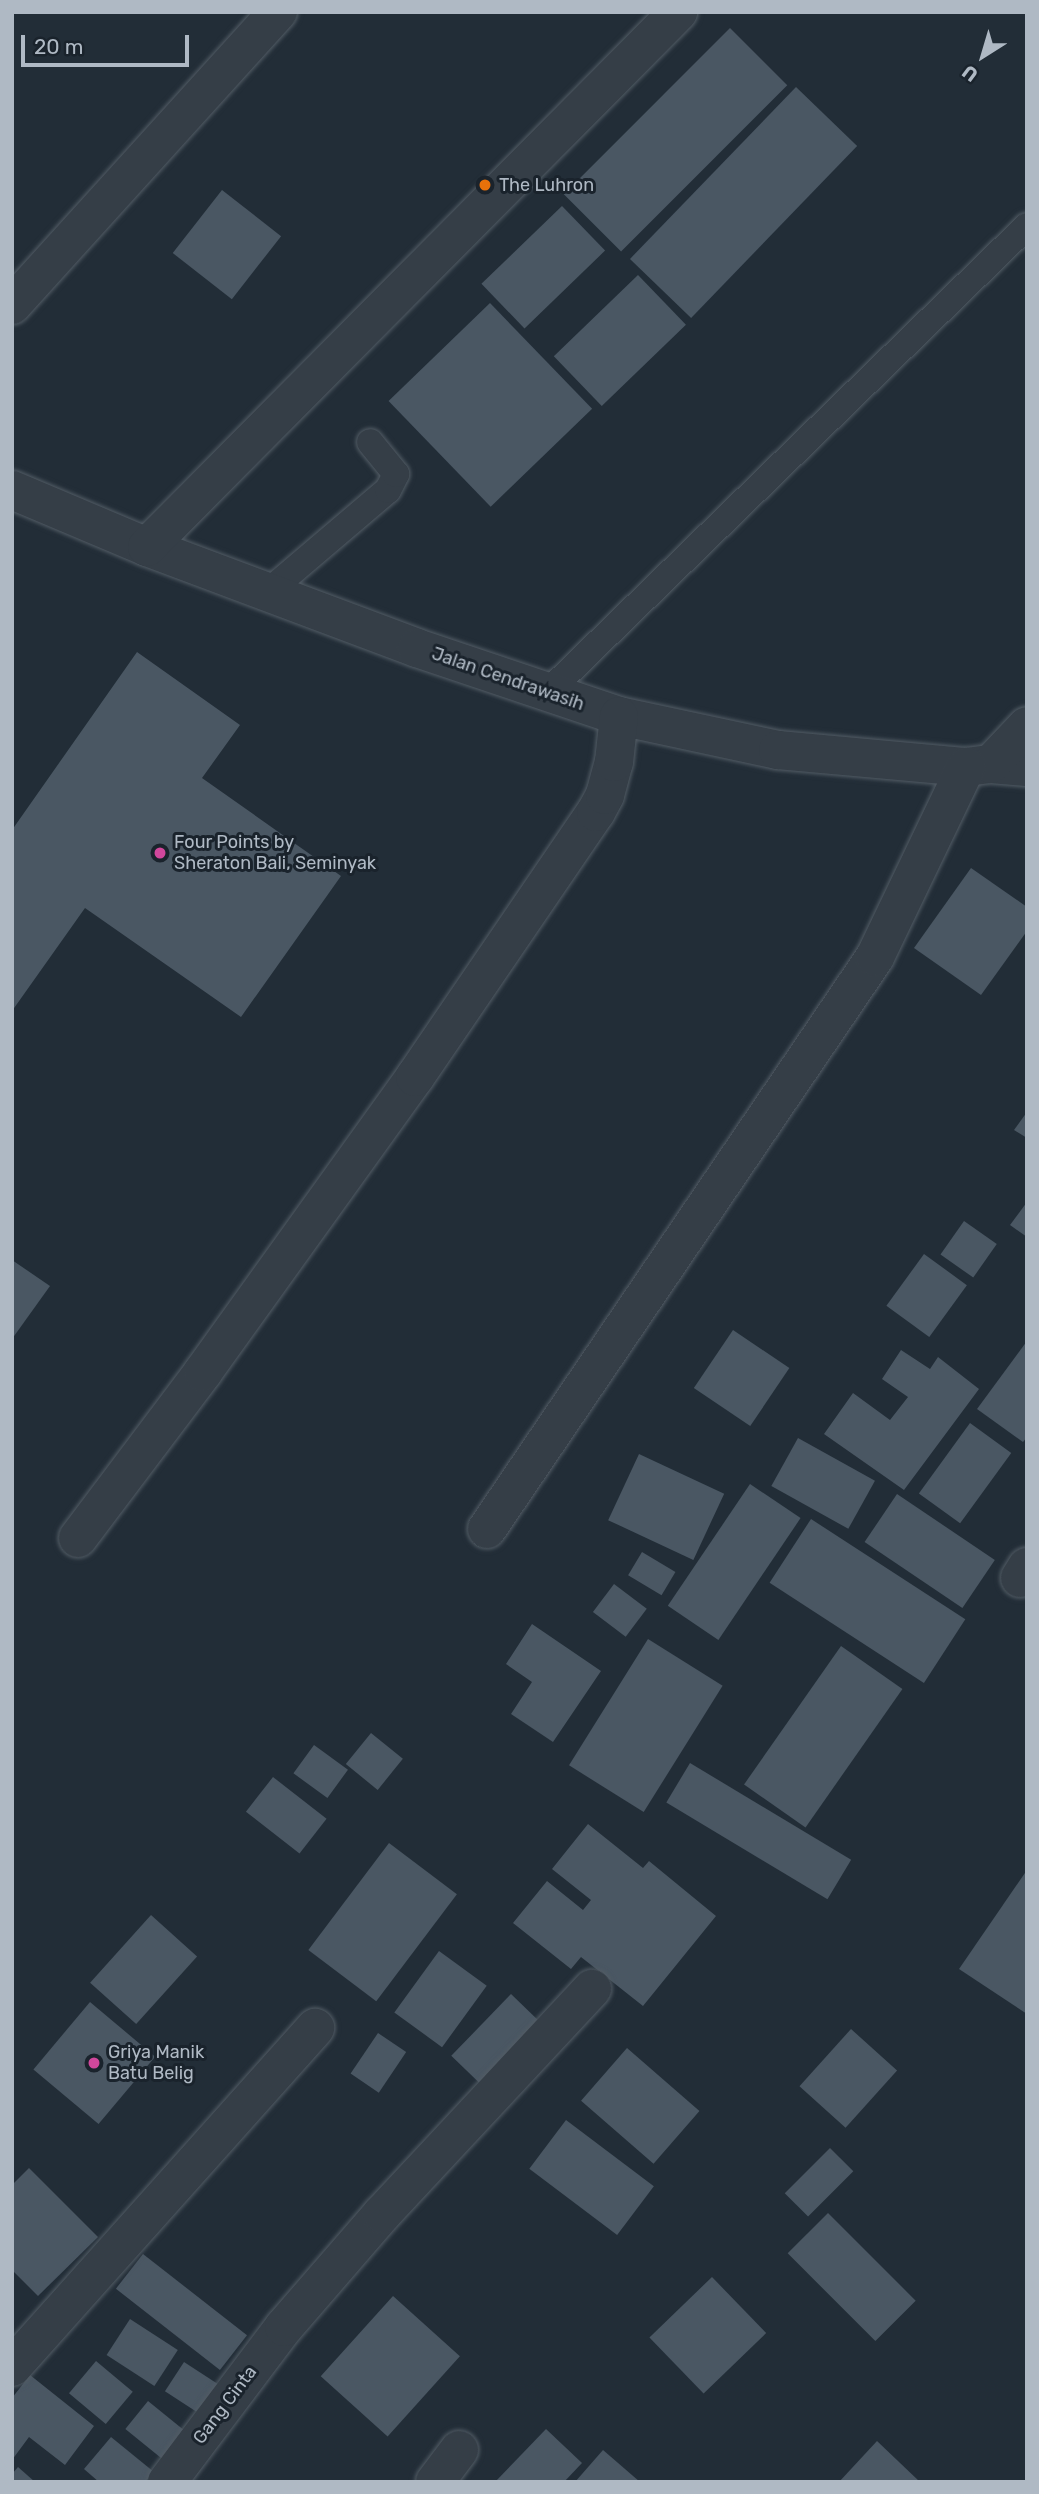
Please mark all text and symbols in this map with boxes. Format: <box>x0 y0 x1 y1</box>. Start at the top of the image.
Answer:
scale bar <box>24 21 192 65</box>
north arrow <box>948 21 1018 91</box>
text: 20 m <box>34 34 83 59</box>
text: U <box>958 60 982 87</box>
place label: The Luhron <box>499 174 594 196</box>
marker: The Luhron <box>477 177 493 193</box>
street label: Jalan Cendrawasih <box>429 643 587 715</box>
place label: Four Points by Sheraton Bali, Seminyak <box>174 832 376 874</box>
marker: Four Points by Sheraton Bali, Seminyak <box>152 845 168 861</box>
place label: Griya Manik Batu Belig <box>108 2042 204 2084</box>
marker: Griya Manik Batu Belig <box>86 2055 102 2071</box>
street label: Gang Cinta <box>189 2362 261 2448</box>

